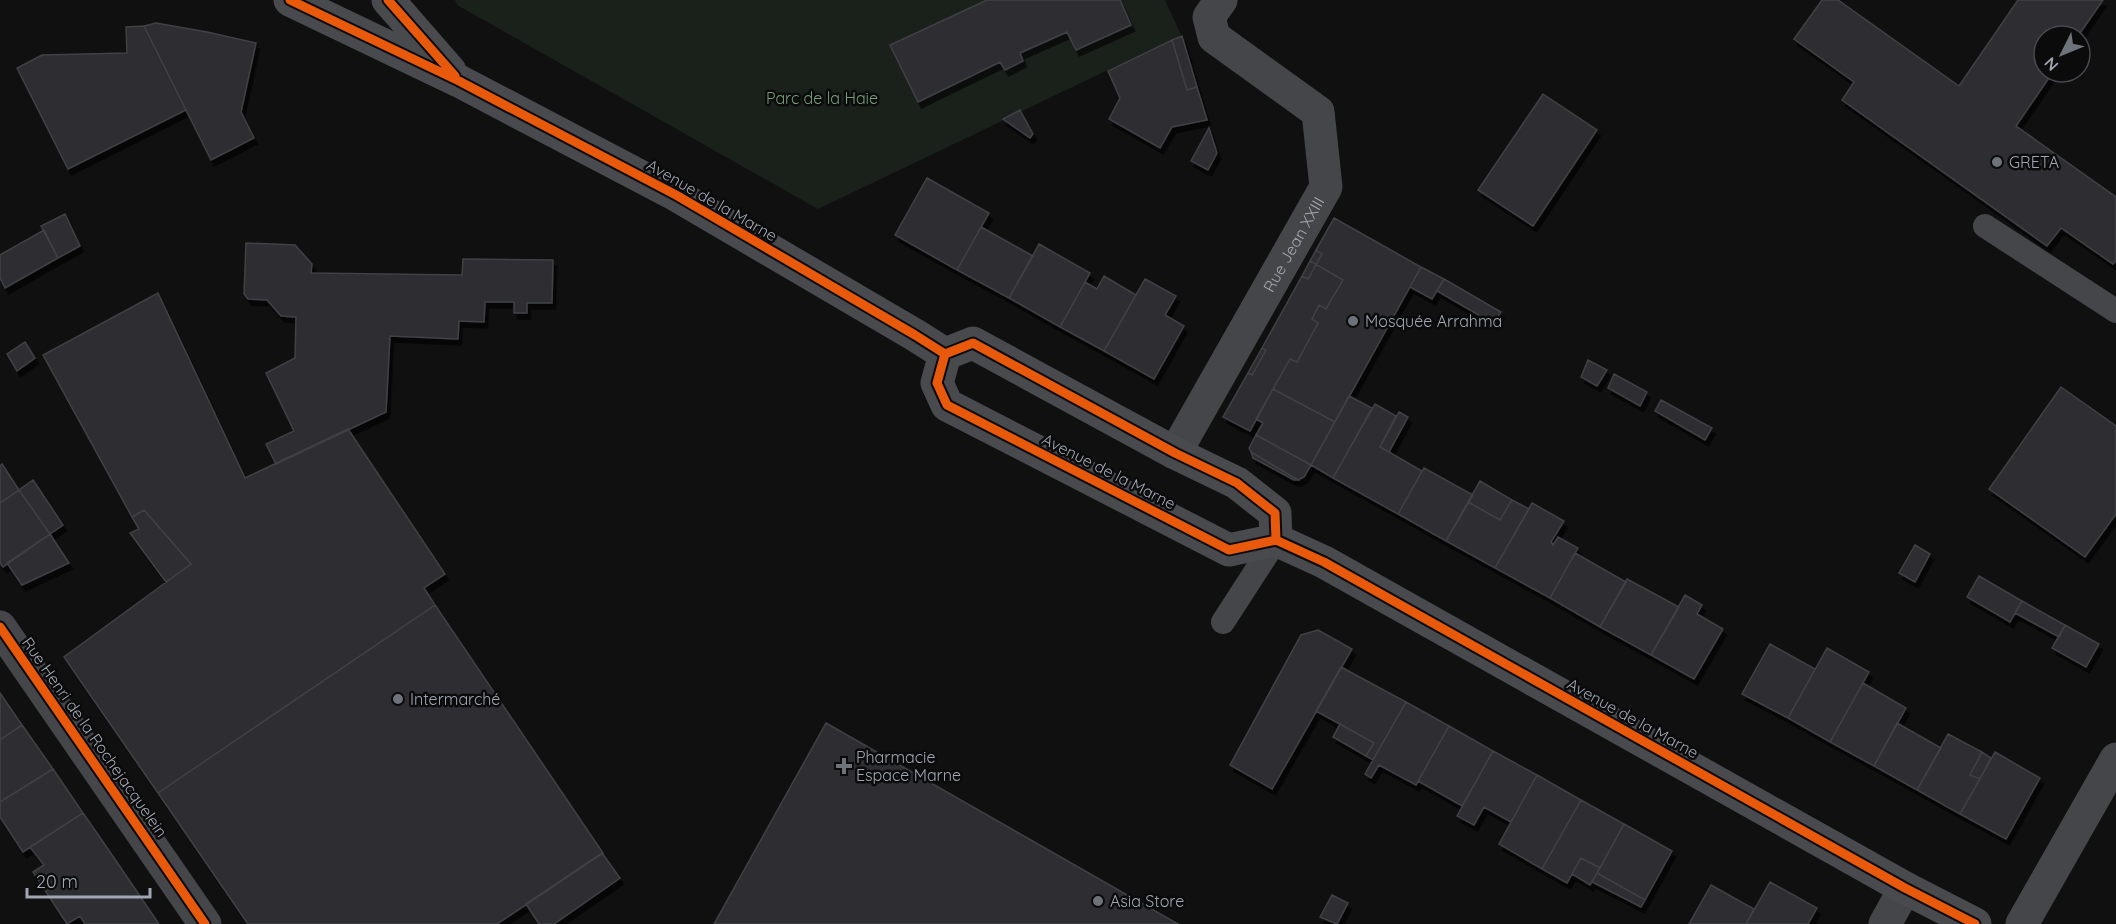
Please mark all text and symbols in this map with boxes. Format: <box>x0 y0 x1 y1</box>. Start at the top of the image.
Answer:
north arrow <box>2032 24 2092 84</box>
text: N <box>2040 53 2062 75</box>
park label: Parc de la Haie <box>766 88 878 108</box>
place label: GRETA <box>2009 152 2059 172</box>
street label: Avenue de la Marne <box>643 155 781 245</box>
marker: GRETA <box>1990 155 2004 169</box>
street label: Rue Jean XXIII <box>1259 193 1328 295</box>
place label: Mosquée Arrahma <box>1365 311 1502 331</box>
marker: Mosquée Arrahma <box>1346 314 1360 328</box>
street label: Avenue de la Marne <box>1039 429 1179 513</box>
street label: Rue Henri de la Rochejacquelein <box>18 633 172 841</box>
street label: Avenue de la Marne <box>1564 674 1702 762</box>
place label: Intermarché <box>410 689 500 709</box>
marker: Intermarché <box>391 692 405 706</box>
place label: Pharmacie Espace Marne <box>856 747 961 785</box>
marker: Pharmacie Espace Marne <box>837 759 851 773</box>
scale bar <box>27 861 150 899</box>
text: 20 m <box>36 870 78 893</box>
place label: Asia Store <box>1110 891 1184 911</box>
marker: Asia Store <box>1091 894 1105 908</box>

